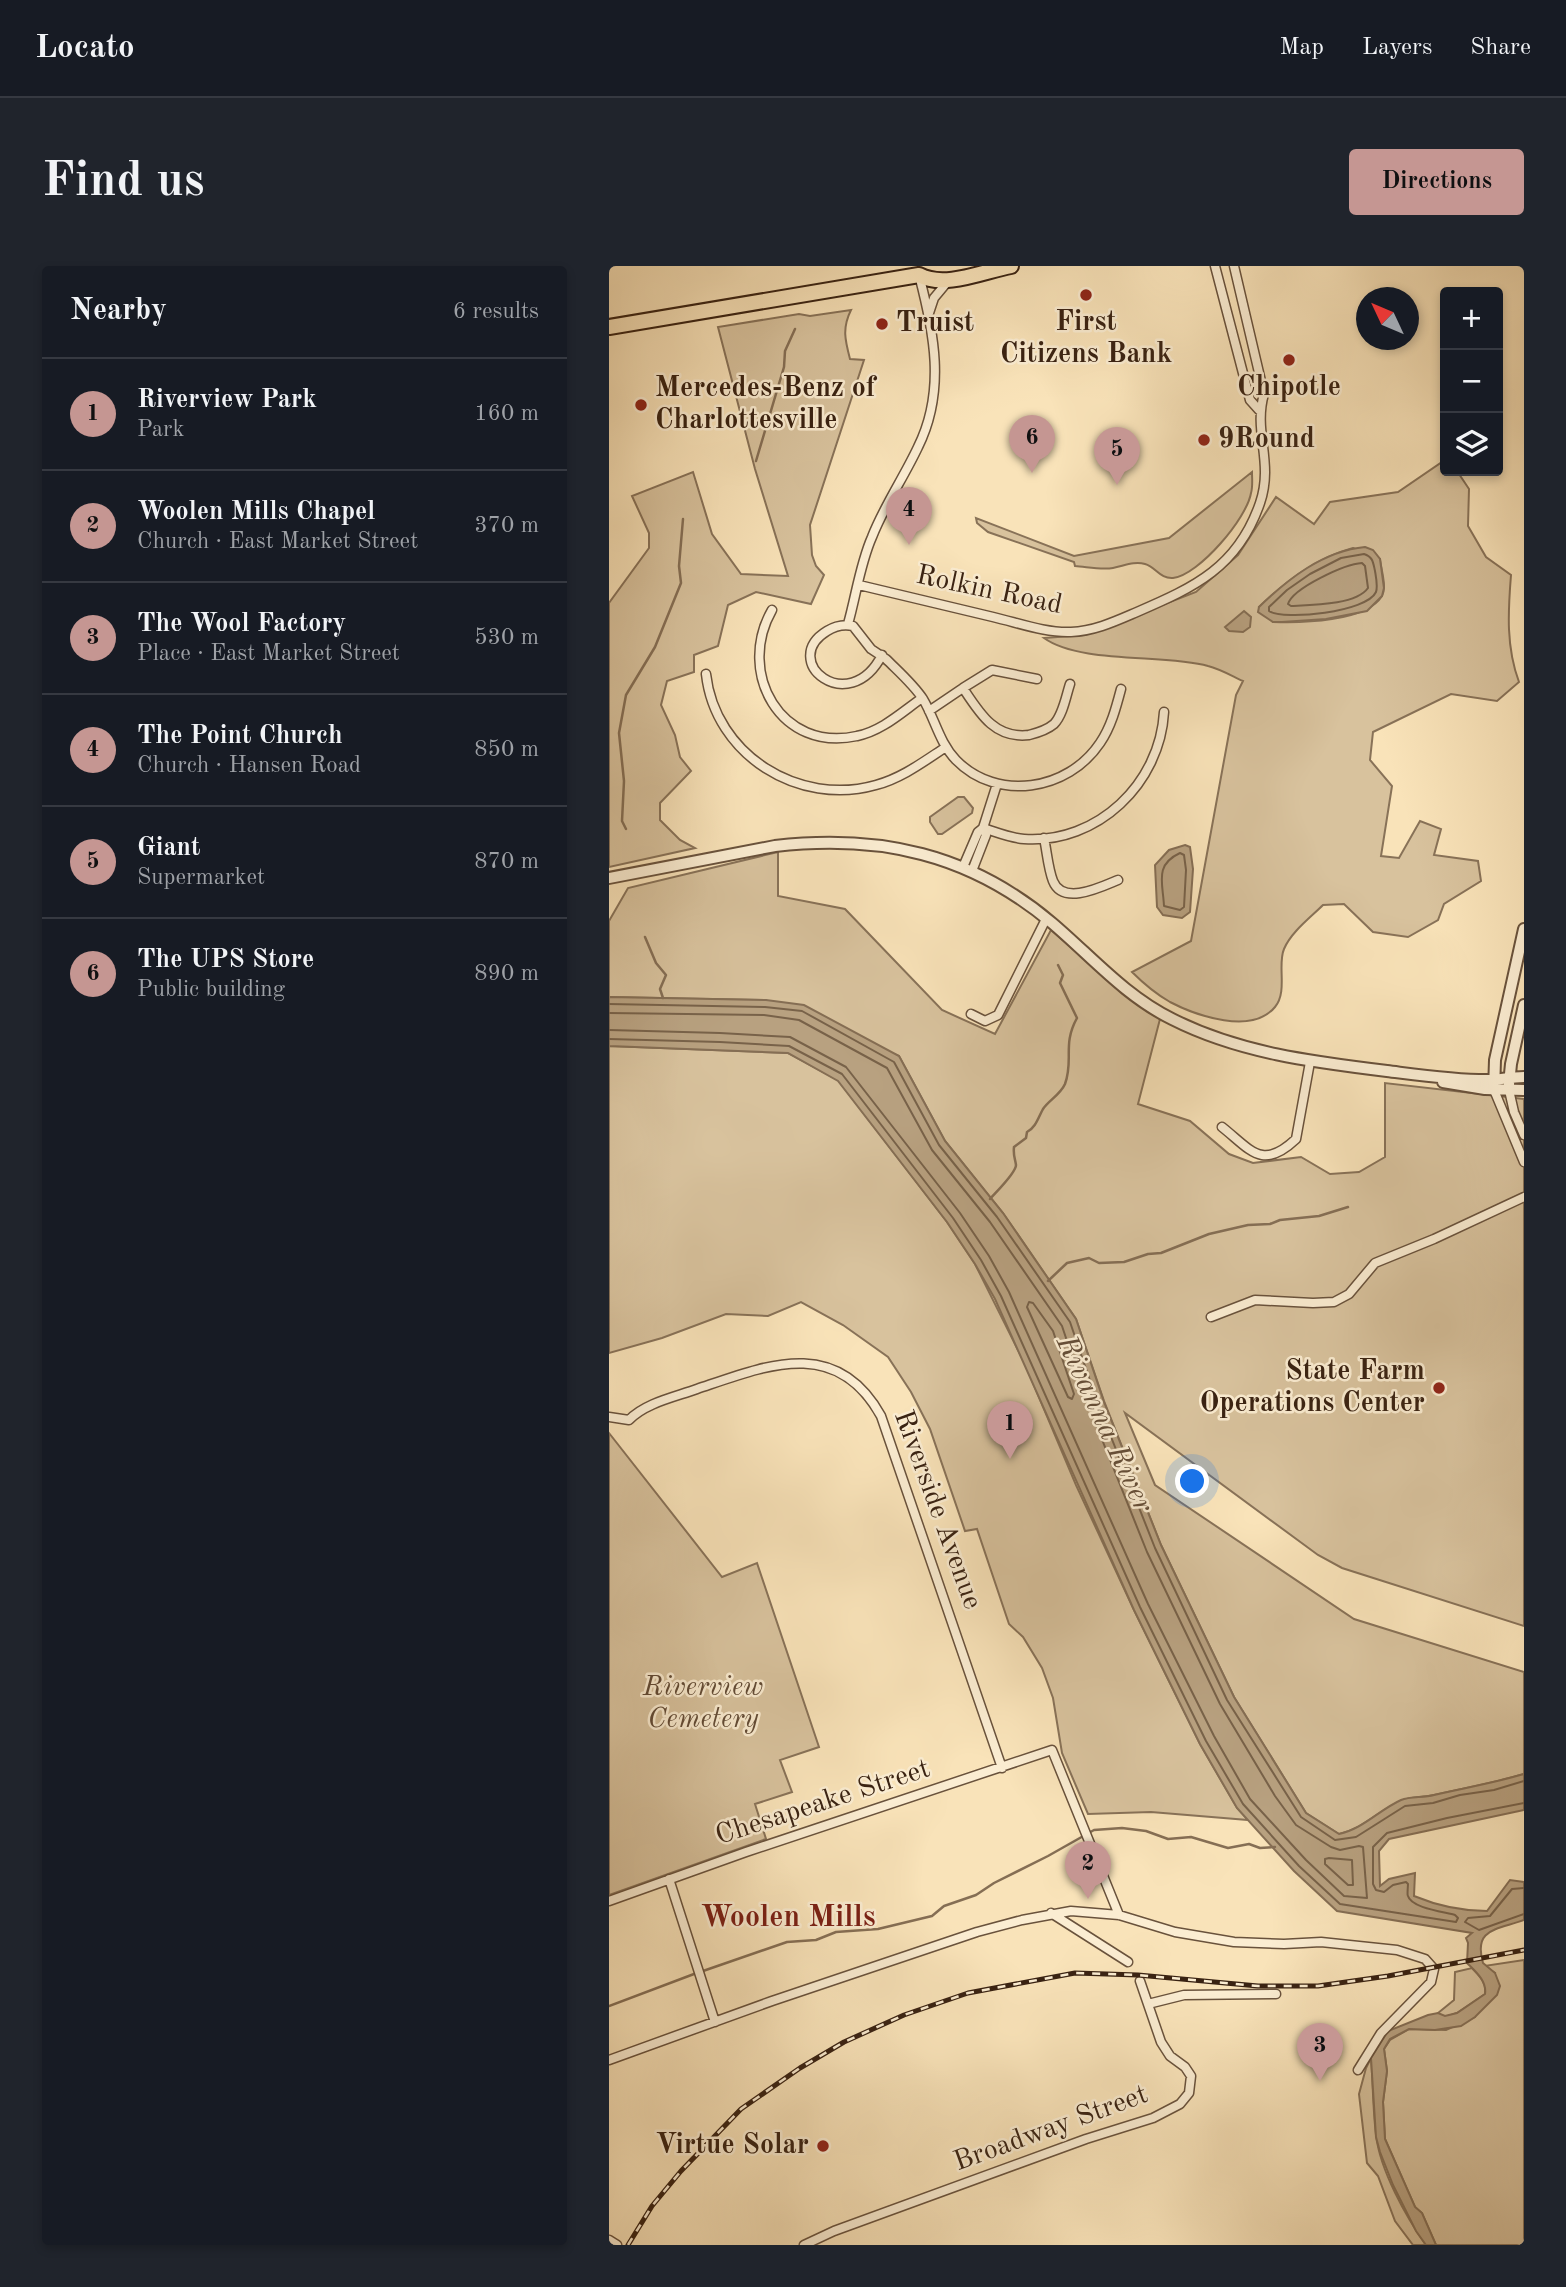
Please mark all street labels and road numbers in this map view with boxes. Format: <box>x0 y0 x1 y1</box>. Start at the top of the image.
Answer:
street label: Rolkin Road <box>913 562 1065 620</box>
street label: Riverside Avenue <box>888 1407 986 1613</box>
street label: Chesapeake Street <box>712 1755 934 1851</box>
street label: Broadway Street <box>950 2081 1152 2177</box>

